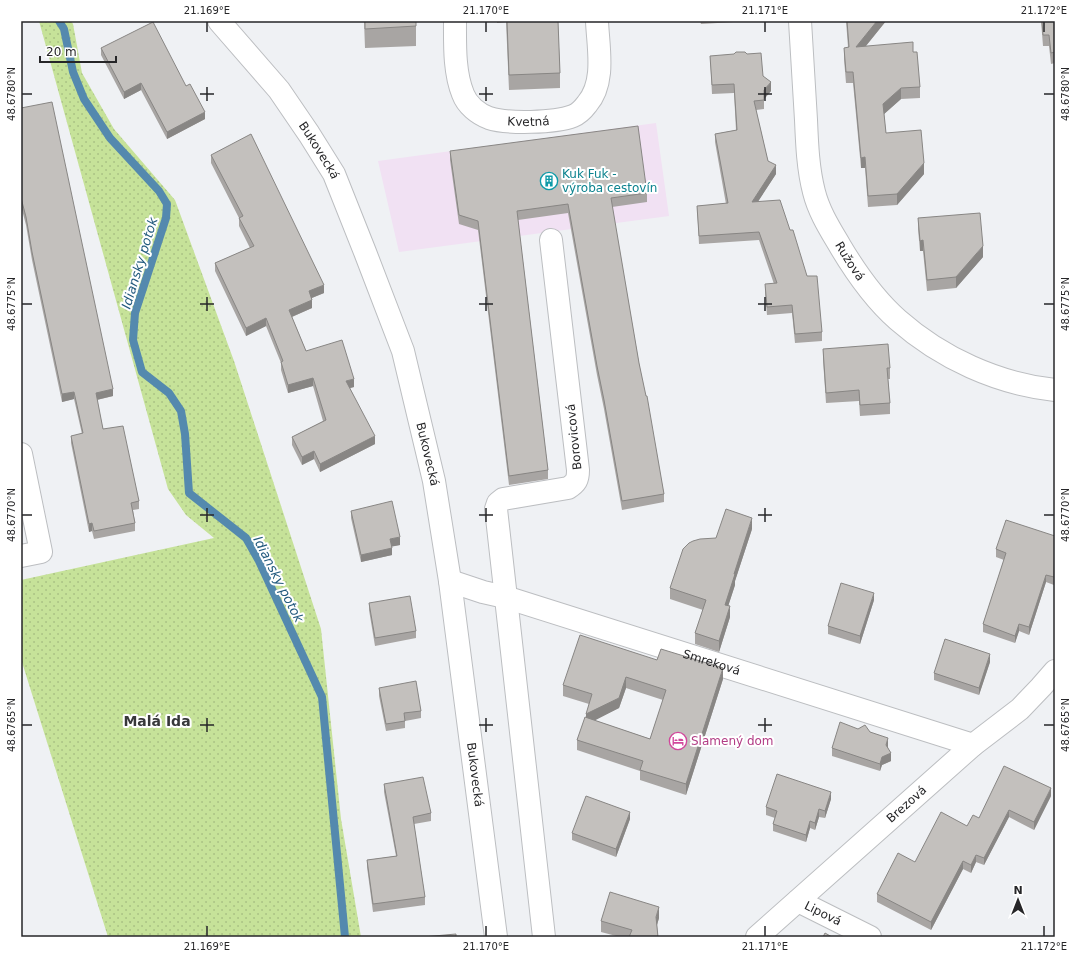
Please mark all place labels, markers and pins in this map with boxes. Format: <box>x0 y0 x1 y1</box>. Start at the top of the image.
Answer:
place label: Kuk Fuk - výroba cestovín <box>562 167 657 195</box>
building icon: Kuk Fuk - výroba cestovín <box>539 171 559 191</box>
hotel icon: Slamený dom <box>668 731 688 751</box>
place label: Slamený dom <box>691 734 774 748</box>

